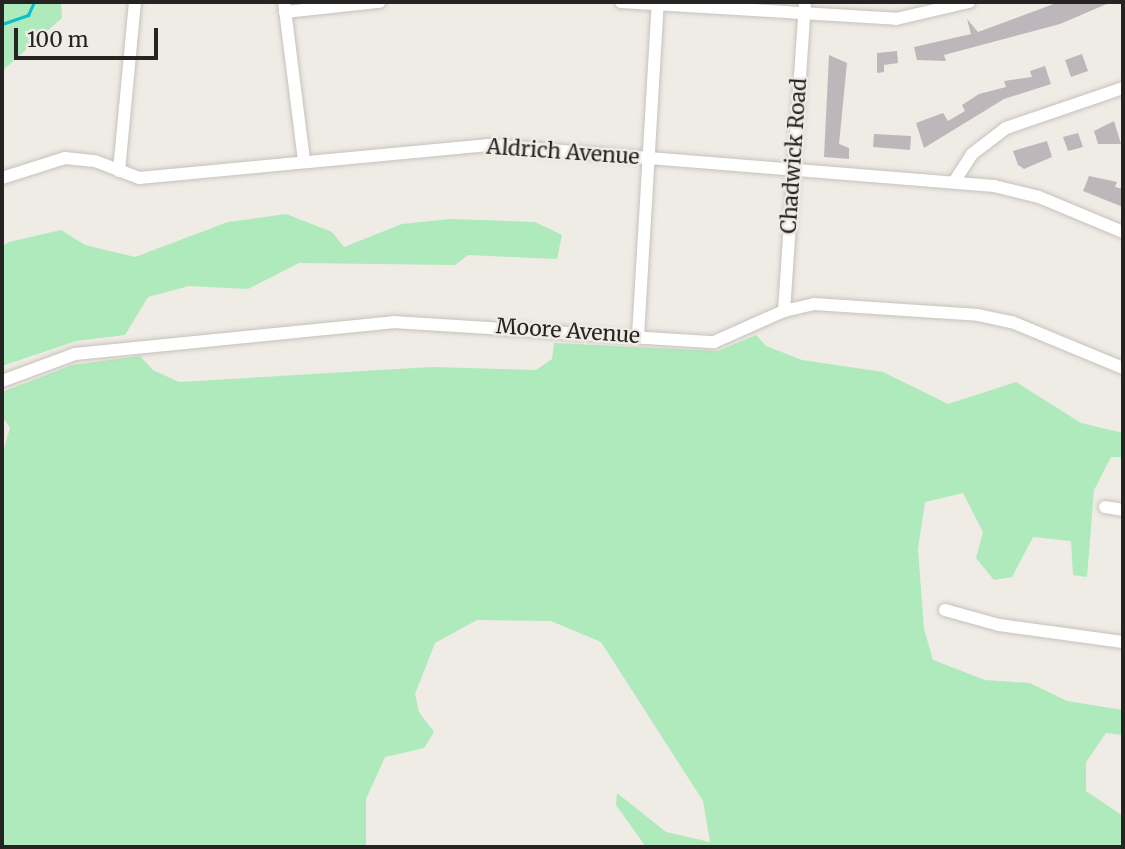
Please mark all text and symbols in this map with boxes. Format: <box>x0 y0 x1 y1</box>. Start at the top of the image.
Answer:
scale bar <box>18 14 161 58</box>
text: 100 m <box>27 26 89 53</box>
street label: Chadwick Road <box>776 77 812 235</box>
street label: Aldrich Avenue <box>486 134 640 170</box>
street label: Moore Avenue <box>495 313 641 349</box>

